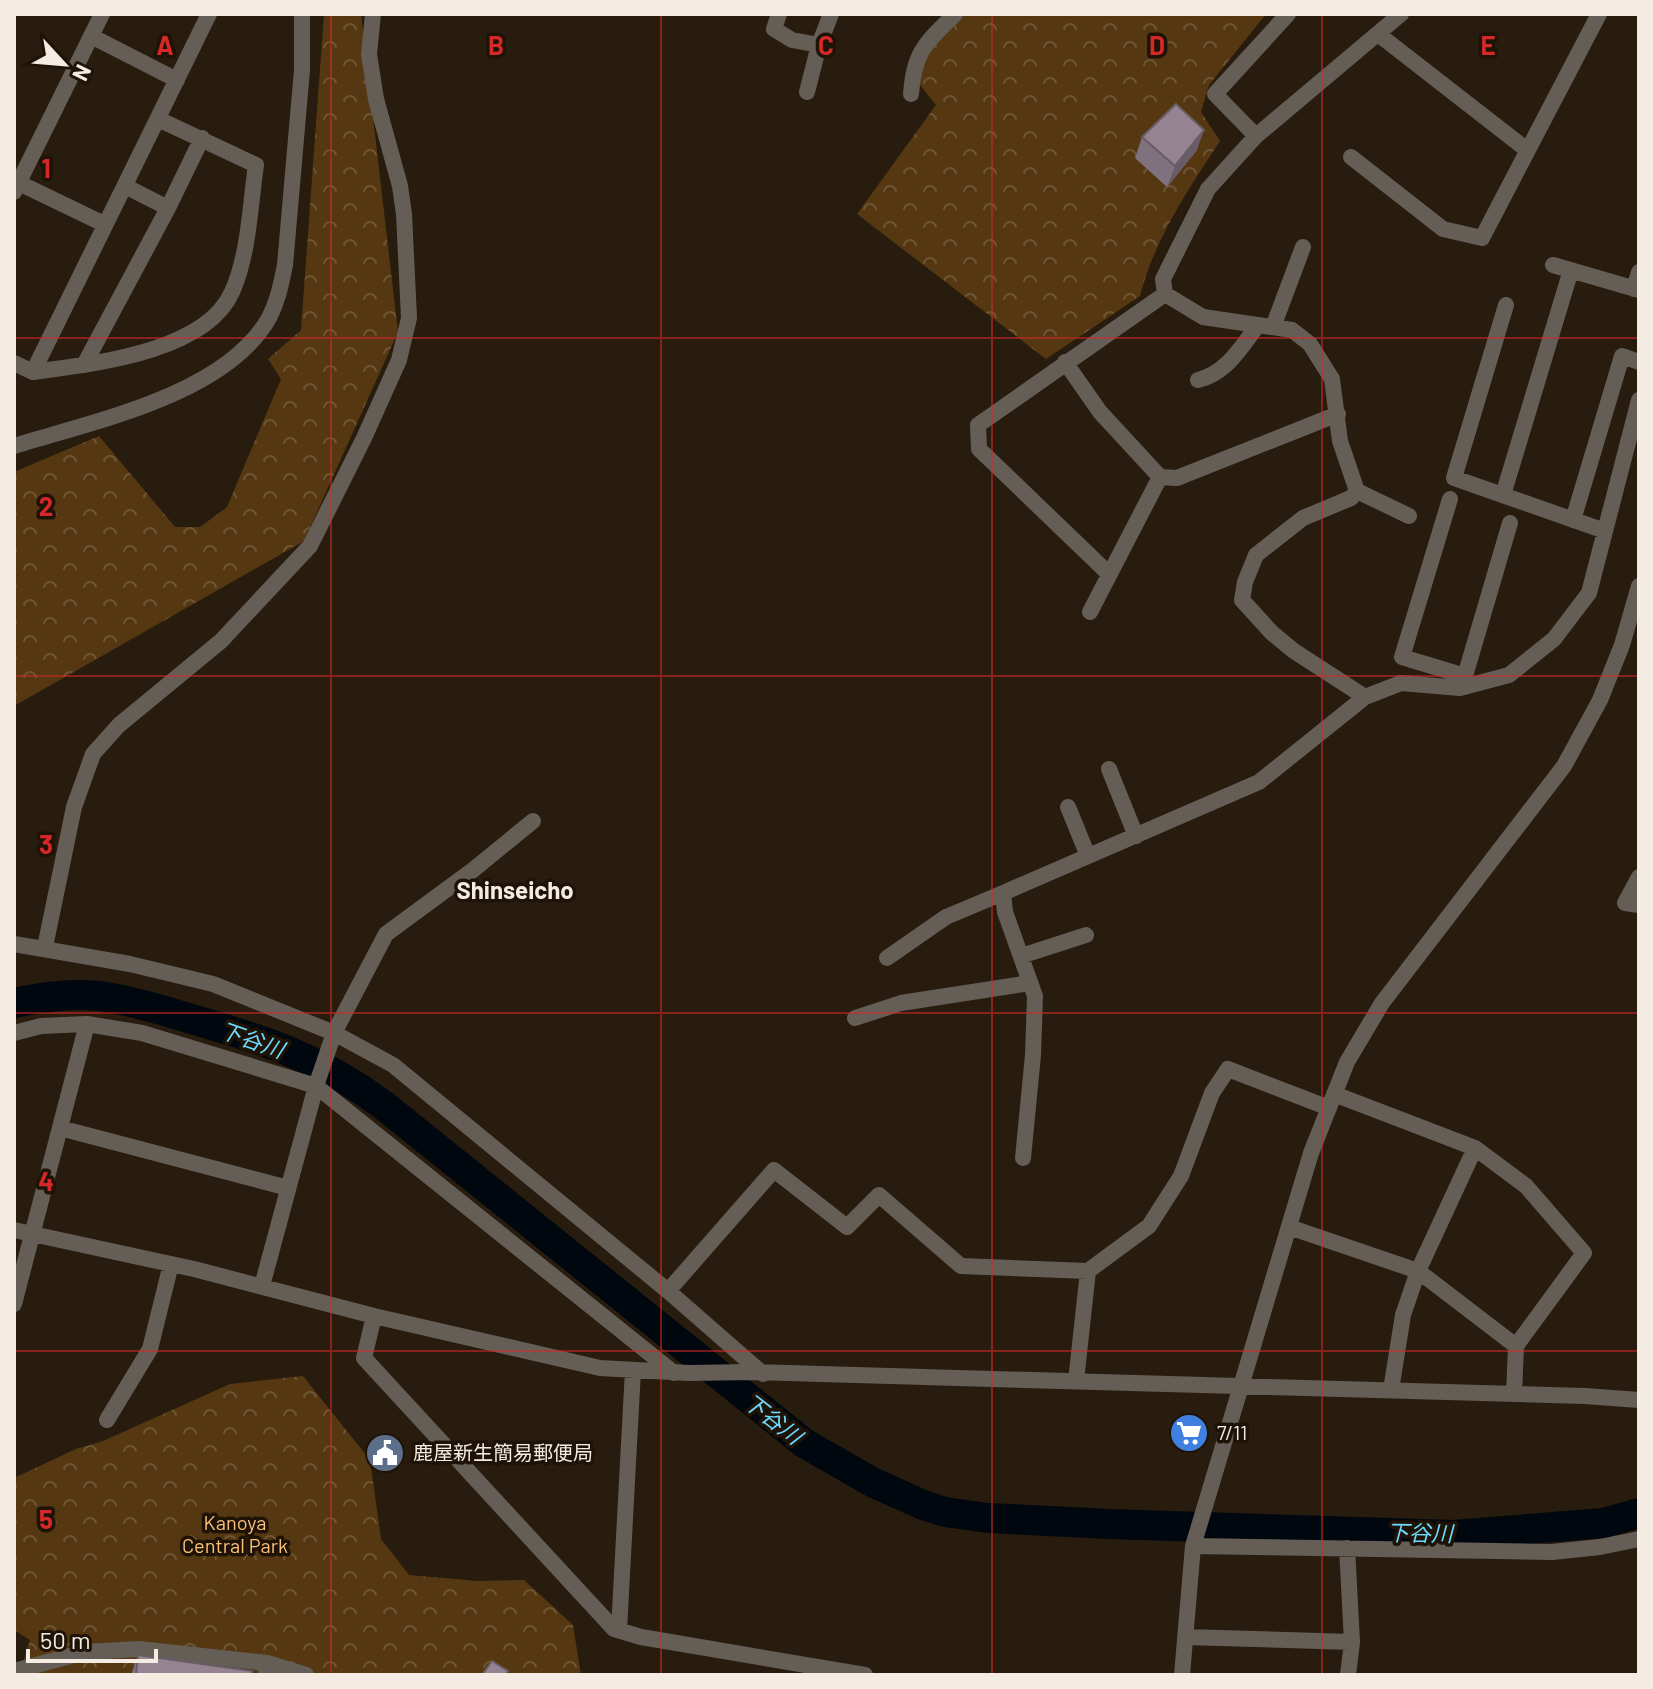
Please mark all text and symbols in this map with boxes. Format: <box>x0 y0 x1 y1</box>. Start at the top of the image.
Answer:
north arrow <box>24 24 104 104</box>
text: A <box>156 29 174 60</box>
text: B <box>488 29 504 60</box>
text: C <box>818 29 834 60</box>
text: D <box>1149 29 1165 60</box>
text: E <box>1480 29 1496 60</box>
text: N <box>68 61 98 85</box>
text: 1 <box>41 152 51 183</box>
text: 2 <box>39 490 53 521</box>
text: 3 <box>39 828 53 859</box>
district label: Shinseicho <box>456 875 574 904</box>
water label: 下谷川 <box>217 1016 290 1063</box>
text: 4 <box>38 1165 54 1196</box>
water label: 下谷川 <box>740 1388 809 1450</box>
supermarket icon: 7/11 <box>1168 1412 1210 1454</box>
place label: 7/11 <box>1217 1420 1247 1444</box>
public building icon: 鹿屋新生簡易郵便局 <box>364 1432 406 1474</box>
place label: 鹿屋新生簡易郵便局 <box>413 1440 593 1464</box>
text: 5 <box>39 1503 53 1534</box>
park label: Kanoya Central Park <box>182 1510 288 1557</box>
water label: 下谷川 <box>1387 1518 1455 1546</box>
scale bar <box>28 1613 156 1663</box>
text: 50 m <box>40 1625 91 1654</box>

